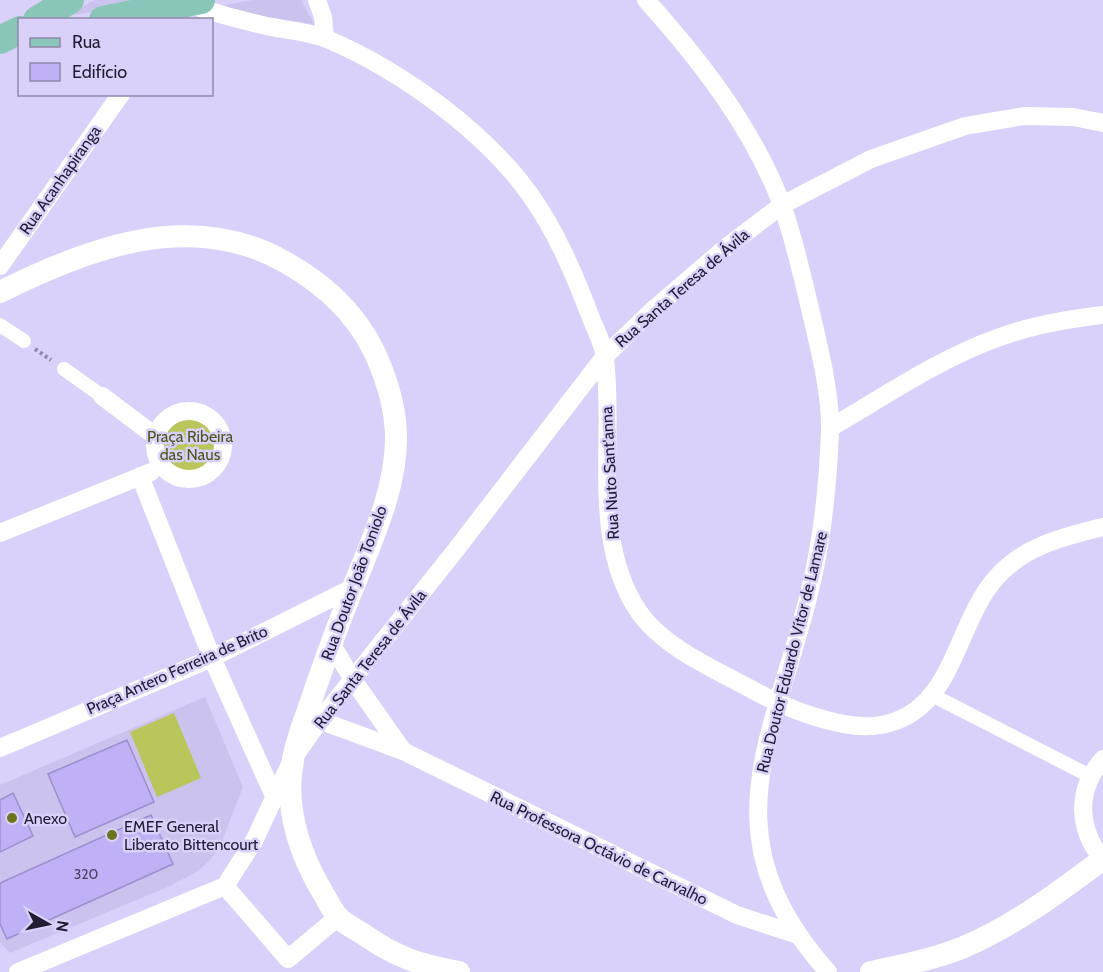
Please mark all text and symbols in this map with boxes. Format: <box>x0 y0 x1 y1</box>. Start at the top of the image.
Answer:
legend <box>18 18 213 96</box>
text: Rua <box>72 31 101 53</box>
text: Edifício <box>72 61 127 83</box>
street label: Rua Acanhapiranga <box>15 122 105 238</box>
street label: Rua Santa Teresa de Ávila <box>611 225 753 351</box>
street label: Rua Nuto Sant'anna <box>597 406 623 540</box>
park label: Praça Ribeira das Naus <box>147 427 233 464</box>
street label: Rua Doutor João Toniolo <box>317 503 391 663</box>
street label: Rua Doutor Eduardo Vítor de Lamare <box>753 529 831 775</box>
street label: Rua Santa Teresa de Ávila <box>310 586 430 732</box>
street label: Praça Antero Ferreira de Brito <box>84 621 271 719</box>
street label: Rua Professora Octávio de Carvalho <box>487 787 711 909</box>
place label: Anexo <box>24 809 67 828</box>
marker: Anexo <box>5 811 19 825</box>
place label: EMEF General Liberato Bittencourt <box>124 817 259 854</box>
marker: EMEF General Liberato Bittencourt <box>105 828 119 842</box>
house number: 320 <box>74 865 99 883</box>
north arrow <box>18 894 78 954</box>
text: N <box>52 919 73 933</box>

